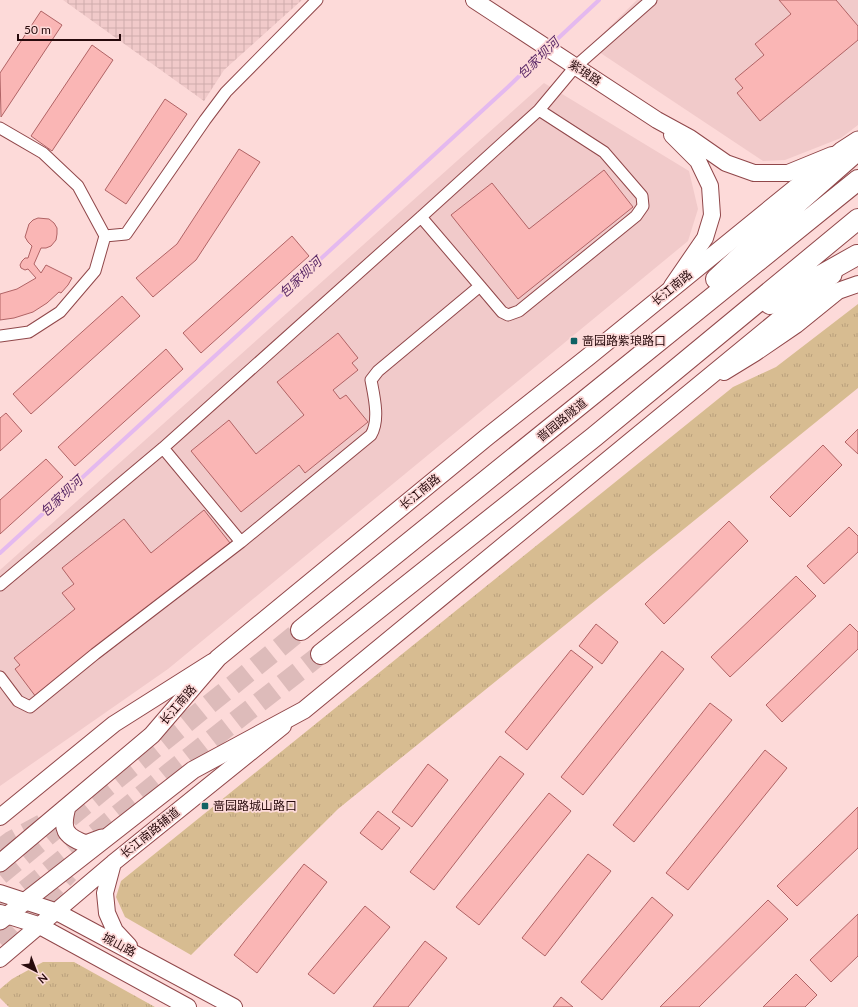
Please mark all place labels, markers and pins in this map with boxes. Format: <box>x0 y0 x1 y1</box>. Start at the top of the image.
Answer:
place label: 啬园路紫琅路口 <box>582 333 666 348</box>
marker: 啬园路紫琅路口 <box>569 336 579 346</box>
place label: 啬园路城山路口 <box>213 798 297 813</box>
marker: 啬园路城山路口 <box>200 801 210 811</box>

